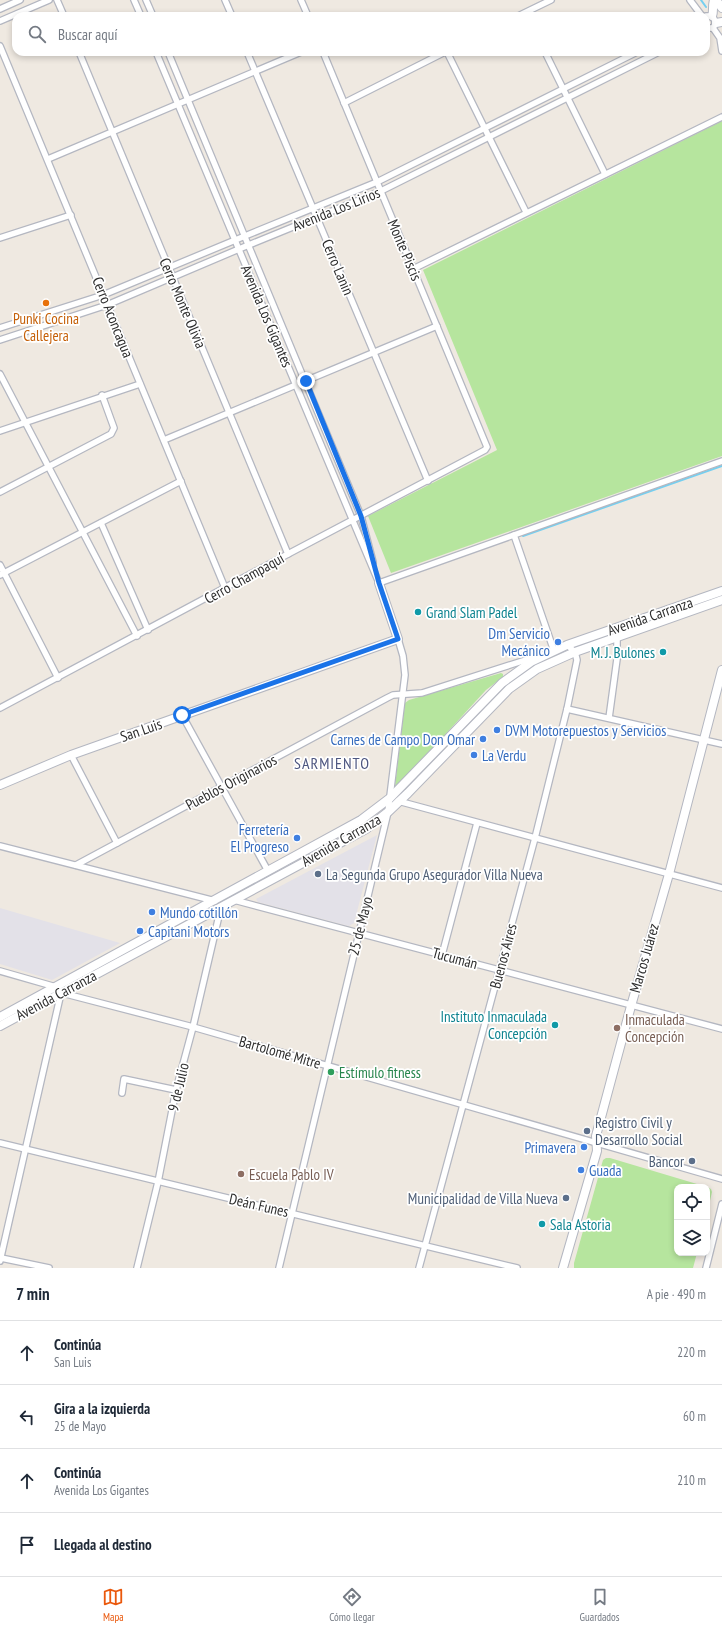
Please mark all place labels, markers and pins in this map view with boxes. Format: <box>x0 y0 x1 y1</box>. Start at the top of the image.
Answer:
marker: Punki Cocina Callejera <box>41 298 51 308</box>
place label: Punki Cocina Callejera <box>13 309 79 345</box>
place label: Grand Slam Padel <box>426 603 518 622</box>
marker: Grand Slam Padel <box>413 607 423 617</box>
place label: Dm Servicio Mecánico <box>488 624 550 660</box>
marker: Dm Servicio Mecánico <box>553 637 563 647</box>
place label: M. J. Bulones <box>591 643 655 662</box>
marker: M. J. Bulones <box>658 647 668 657</box>
place label: DVM Motorepuestos y Servicios <box>505 721 666 740</box>
marker: DVM Motorepuestos y Servicios <box>492 725 502 735</box>
place label: Carnes de Campo Don Omar <box>330 730 476 749</box>
marker: Carnes de Campo Don Omar <box>478 734 488 744</box>
place label: La Verdu <box>482 746 526 765</box>
marker: La Verdu <box>469 750 479 760</box>
place label: Ferretería El Progreso <box>231 820 289 856</box>
marker: Ferretería El Progreso <box>292 833 302 843</box>
place label: La Segunda Grupo Asegurador Villa Nueva <box>326 865 543 884</box>
marker: La Segunda Grupo Asegurador Villa Nueva <box>313 869 323 879</box>
place label: Mundo cotillón <box>160 903 238 922</box>
marker: Mundo cotillón <box>147 907 157 917</box>
place label: Capitani Motors <box>148 922 229 941</box>
marker: Capitani Motors <box>135 926 145 936</box>
place label: Instituto Inmaculada Concepción <box>440 1007 547 1043</box>
place label: Inmaculada Concepción <box>625 1010 685 1046</box>
marker: Instituto Inmaculada Concepción <box>550 1020 560 1030</box>
marker: Inmaculada Concepción <box>612 1023 622 1033</box>
place label: Estímulo fitness <box>339 1063 421 1082</box>
marker: Estímulo fitness <box>326 1067 336 1077</box>
place label: Registro Civil y Desarrollo Social <box>595 1113 683 1149</box>
marker: Registro Civil y Desarrollo Social <box>582 1126 592 1136</box>
place label: Primavera <box>524 1138 576 1157</box>
marker: Primavera <box>579 1142 589 1152</box>
place label: Bancor <box>649 1152 685 1171</box>
marker: Bancor <box>687 1156 697 1166</box>
place label: Guada <box>589 1161 621 1180</box>
place label: Escuela Pablo IV <box>249 1165 334 1184</box>
marker: Guada <box>576 1165 586 1175</box>
marker: Escuela Pablo IV <box>236 1169 246 1179</box>
place label: Municipalidad de Villa Nueva <box>408 1189 558 1208</box>
marker: Municipalidad de Villa Nueva <box>561 1193 571 1203</box>
place label: Sala Astoria <box>550 1215 611 1234</box>
marker: Sala Astoria <box>537 1219 547 1229</box>

